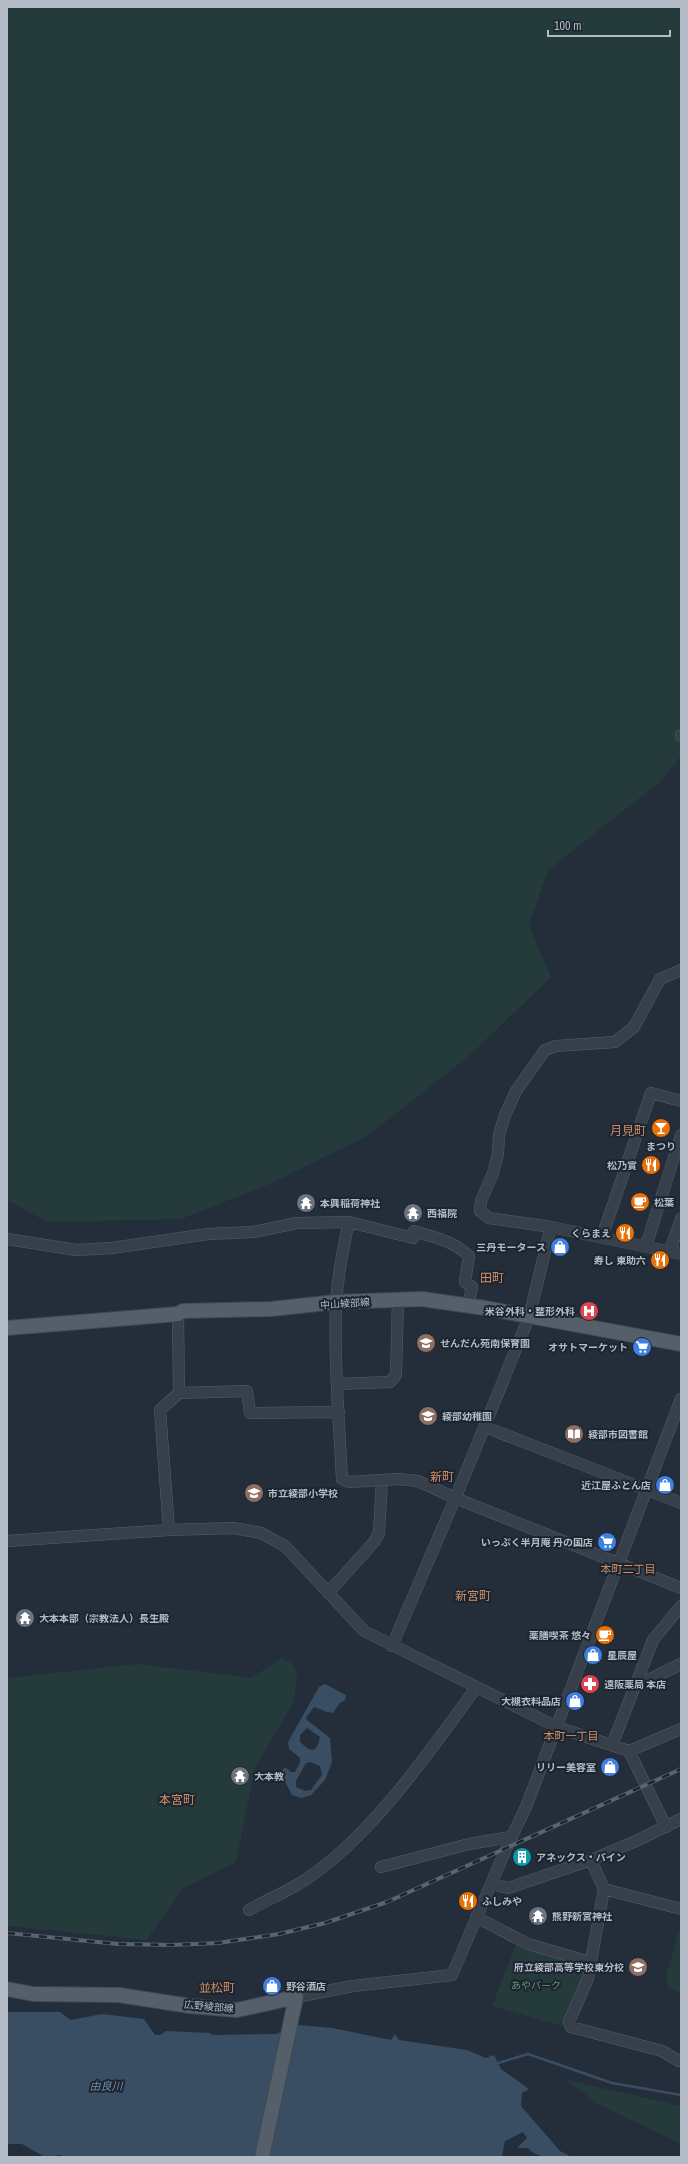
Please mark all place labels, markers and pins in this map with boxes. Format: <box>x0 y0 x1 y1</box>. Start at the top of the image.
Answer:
bar icon: まつり <box>650 1117 672 1139</box>
place label: まつり <box>646 1140 676 1153</box>
restaurant icon: 松乃實 <box>640 1154 662 1176</box>
place label: 松乃實 <box>607 1159 637 1172</box>
cafe icon: 松葉 <box>629 1191 651 1213</box>
temple icon: 本興稲荷神社 <box>295 1192 317 1214</box>
place label: 松葉 <box>654 1196 674 1209</box>
place label: 本興稲荷神社 <box>319 1197 381 1210</box>
temple icon: 西福院 <box>402 1202 424 1224</box>
place label: 西福院 <box>427 1207 457 1220</box>
restaurant icon: くらまえ <box>614 1222 636 1244</box>
place label: くらまえ <box>571 1227 611 1240</box>
shop icon: 三丹モータース <box>549 1236 571 1258</box>
place label: 三丹モータース <box>477 1241 546 1254</box>
restaurant icon: 寿し 東助六 <box>649 1249 671 1271</box>
place label: 寿し 東助六 <box>594 1254 646 1267</box>
hospital icon: 米谷外科・整形外科 <box>578 1300 600 1322</box>
place label: 米谷外科・整形外科 <box>485 1305 575 1318</box>
school or university icon: せんだん苑南保育園 <box>415 1332 437 1354</box>
supermarket icon: オサトマーケット <box>631 1336 653 1358</box>
place label: せんだん苑南保育園 <box>440 1337 530 1350</box>
place label: オサトマーケット <box>548 1341 628 1354</box>
school or university icon: 綾部幼稚園 <box>417 1405 439 1427</box>
place label: 綾部幼稚園 <box>442 1410 492 1423</box>
library icon: 綾部市図書館 <box>563 1423 585 1445</box>
place label: 綾部市図書館 <box>588 1428 648 1441</box>
shop icon: 近江屋ふとん店 <box>654 1474 676 1496</box>
place label: 近江屋ふとん店 <box>581 1479 651 1492</box>
school or university icon: 市立綾部小学校 <box>243 1482 265 1504</box>
place label: 市立綾部小学校 <box>268 1487 338 1500</box>
supermarket icon: いっぷく半月庵 丹の国店 <box>596 1531 618 1553</box>
place label: いっぷく半月庵 丹の国店 <box>481 1536 593 1549</box>
temple icon: 大本本部（宗教法人）長生殿 <box>14 1607 36 1629</box>
place label: 大本本部（宗教法人）長生殿 <box>39 1612 169 1625</box>
cafe icon: 薬膳喫茶 悠々 <box>594 1624 616 1646</box>
place label: 薬膳喫茶 悠々 <box>529 1629 591 1642</box>
shop icon: 星辰屋 <box>582 1644 604 1666</box>
place label: 星辰屋 <box>607 1649 637 1662</box>
pharmacy icon: 遠阪薬局 本店 <box>579 1673 601 1695</box>
place label: 遠阪薬局 本店 <box>604 1678 666 1691</box>
shop icon: 大槻衣料品店 <box>564 1690 586 1712</box>
place label: 大槻衣料品店 <box>501 1695 561 1708</box>
shop icon: リリー美容室 <box>599 1756 621 1778</box>
place label: リリー美容室 <box>536 1761 596 1774</box>
temple icon: 大本教 <box>229 1765 251 1787</box>
place label: 大本教 <box>254 1770 284 1783</box>
building icon: アネックス・パイン <box>511 1846 533 1868</box>
place label: アネックス・パイン <box>536 1851 626 1864</box>
restaurant icon: ふしみや <box>457 1890 479 1912</box>
place label: ふしみや <box>482 1895 522 1908</box>
temple icon: 熊野新宮神社 <box>527 1905 549 1927</box>
place label: 熊野新宮神社 <box>552 1910 613 1923</box>
school or university icon: 府立綾部高等学校東分校 <box>627 1956 649 1978</box>
place label: 府立綾部高等学校東分校 <box>514 1961 624 1974</box>
shop icon: 野谷酒店 <box>261 1975 283 1997</box>
place label: 野谷酒店 <box>286 1980 326 1993</box>

